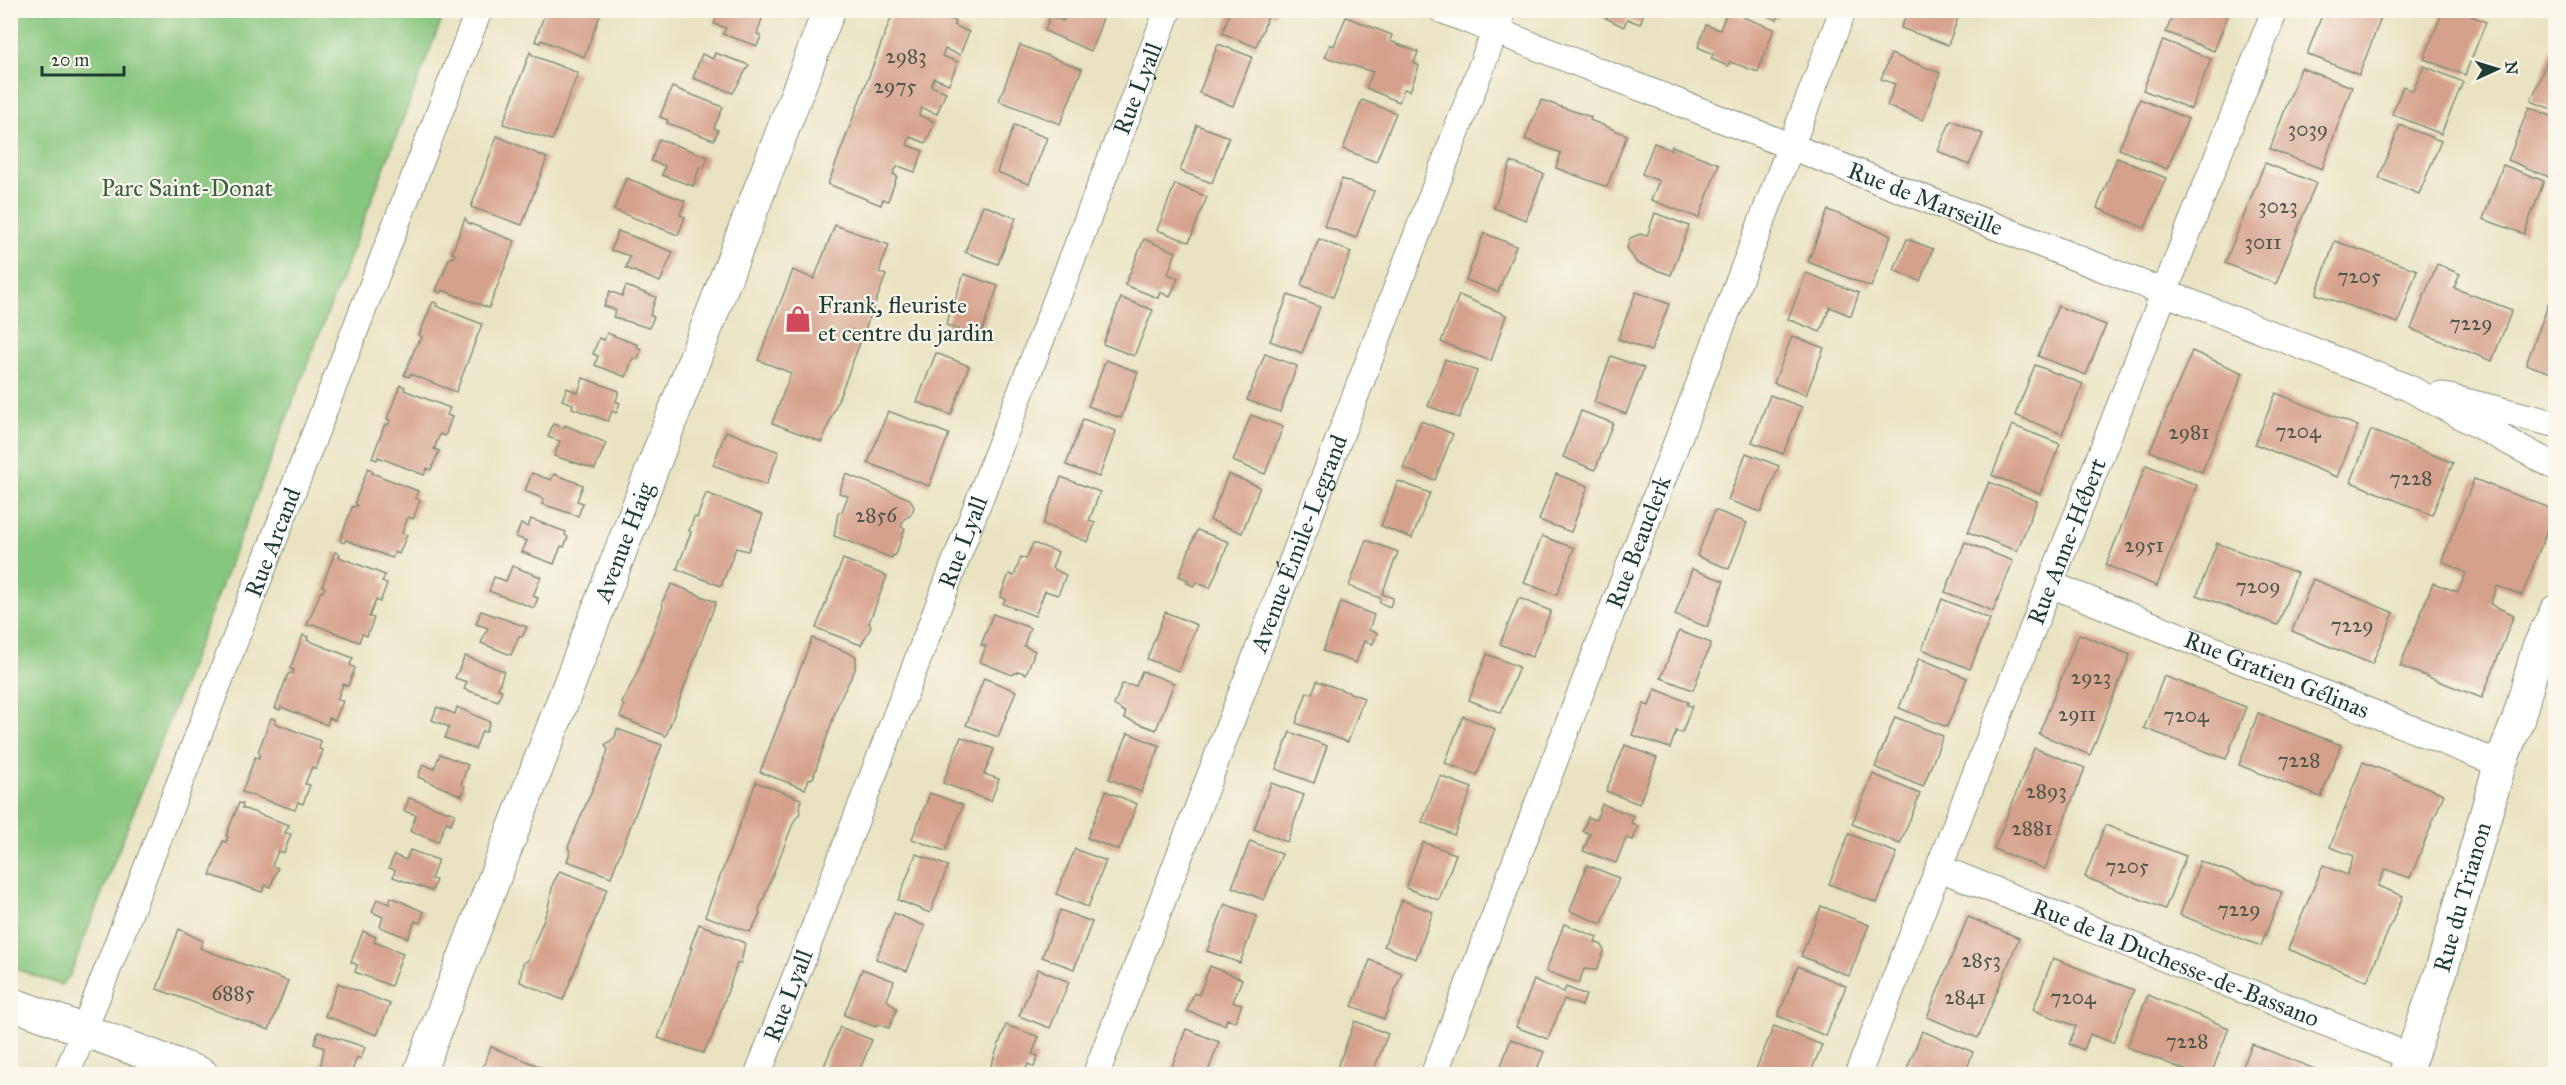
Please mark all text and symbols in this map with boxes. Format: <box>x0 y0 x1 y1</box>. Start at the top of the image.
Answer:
street label: Rue Lyall <box>1106 38 1169 139</box>
scale bar <box>42 39 124 77</box>
north arrow <box>2467 39 2527 99</box>
house number: 2983 <box>885 43 927 69</box>
text: 20 m <box>51 49 89 71</box>
text: N <box>2502 61 2521 76</box>
house number: 2975 <box>874 73 917 99</box>
house number: 3039 <box>2288 116 2328 142</box>
street label: Rue de Marseille <box>1844 155 2007 243</box>
park label: Parc Saint-Donat <box>101 173 274 203</box>
house number: 3023 <box>2258 193 2298 219</box>
house number: 3011 <box>2244 229 2282 255</box>
house number: 7205 <box>2337 263 2381 289</box>
place label: Frank, fleuriste et centre du jardin <box>818 290 994 348</box>
shop icon: Frank, fleuriste et centre du jardin <box>783 304 813 334</box>
house number: 7229 <box>2449 310 2493 336</box>
house number: 7204 <box>2275 418 2322 444</box>
house number: 2981 <box>2168 419 2210 445</box>
street label: Avenue Émile-Legrand <box>1243 430 1354 657</box>
street label: Rue Anne-Hébert <box>2021 453 2113 629</box>
house number: 7228 <box>2389 465 2433 491</box>
street label: Rue Beauclerk <box>1599 470 1678 613</box>
street label: Avenue Haig <box>587 477 661 607</box>
street label: Rue Arcand <box>238 483 308 602</box>
street label: Rue Lyall <box>932 491 994 592</box>
house number: 2856 <box>855 502 898 528</box>
house number: 2951 <box>2124 532 2164 558</box>
house number: 7209 <box>2235 573 2281 599</box>
house number: 7229 <box>2330 612 2374 638</box>
street label: Rue Gratien Gélinas <box>2180 624 2374 725</box>
house number: 2923 <box>2071 664 2111 690</box>
house number: 2911 <box>2058 701 2096 727</box>
house number: 7204 <box>2163 702 2210 728</box>
house number: 7228 <box>2277 747 2321 773</box>
house number: 2893 <box>2025 778 2067 804</box>
house number: 2881 <box>2012 815 2053 841</box>
street label: Rue du Trianon <box>2427 819 2498 976</box>
house number: 7205 <box>2105 853 2149 879</box>
street label: Rue de la Duchesse-de-Bassano <box>2028 892 2324 1034</box>
house number: 7229 <box>2217 896 2261 922</box>
street label: Rue Lyall <box>757 945 820 1046</box>
house number: 2853 <box>1961 947 2001 973</box>
house number: 6885 <box>212 980 255 1006</box>
house number: 2841 <box>1944 984 1986 1010</box>
house number: 7204 <box>2050 984 2097 1010</box>
house number: 7228 <box>2165 1028 2209 1054</box>

